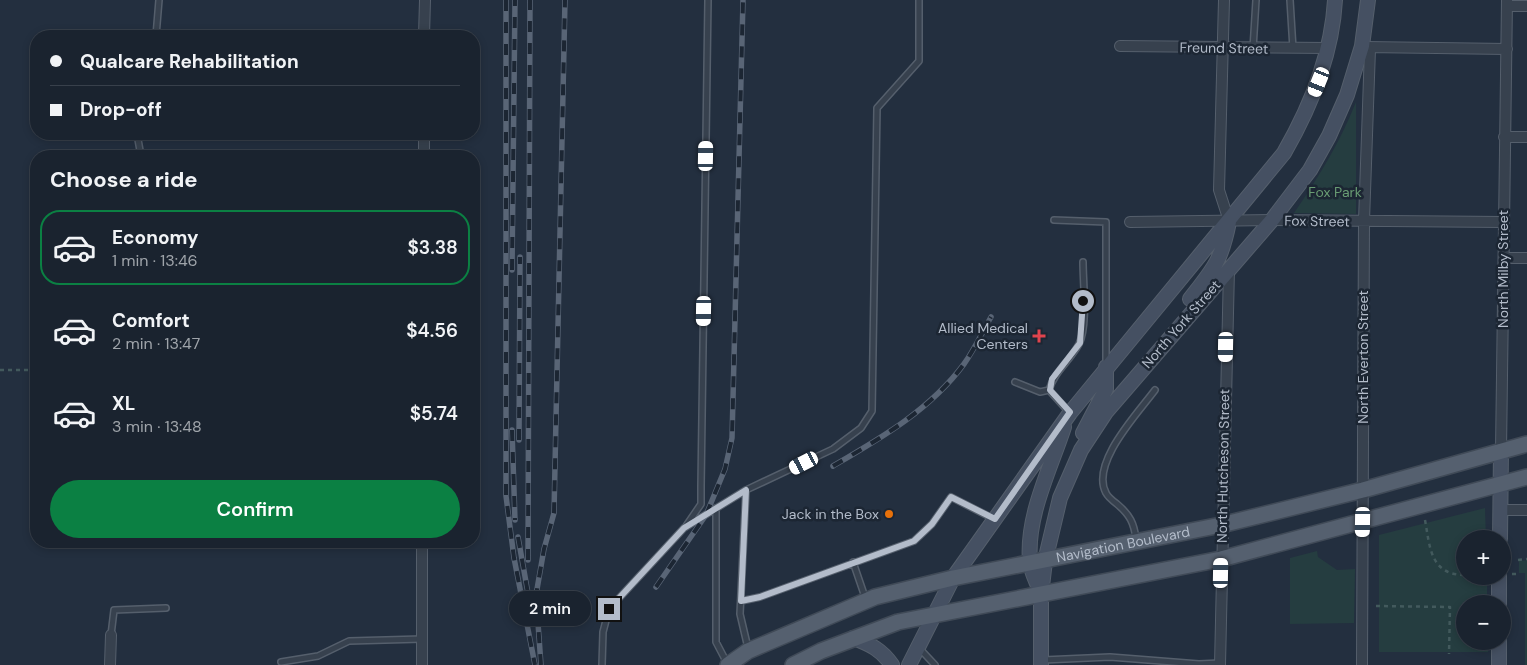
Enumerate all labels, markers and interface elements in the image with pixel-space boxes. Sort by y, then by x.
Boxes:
street label: Freund Street [1180,38,1268,58]
text: Qualcare Rehabilitation [80,49,299,74]
car [1306,65,1331,99]
text: Drop-off [80,97,162,122]
car [698,141,713,171]
text: Choose a ride [50,165,198,194]
park label: Fox Park [1308,183,1362,201]
street label: North Milby Street [1494,210,1512,328]
street label: Fox Street [1284,211,1350,231]
icon: car [52,225,97,270]
text: Economy [112,225,199,250]
text: $3.38 [408,235,458,260]
text: 1 min · 13:46 [112,250,198,271]
street label: North York Street [1138,276,1224,372]
route start [1072,290,1094,312]
street label: North Everton Street [1354,290,1372,424]
car [696,296,711,326]
icon: car [52,308,97,353]
text: Comfort [112,308,190,333]
text: $4.56 [406,318,458,343]
place label: Allied Medical Centers [938,319,1028,353]
marker: Allied Medical Centers [1032,329,1046,343]
car [1218,332,1233,362]
text: 2 min · 13:47 [112,333,200,354]
street label: North Hutcheson Street [1213,389,1233,543]
icon: car [52,391,97,436]
text: XL [112,391,135,416]
text: $5.74 [410,401,458,426]
text: 3 min · 13:48 [112,416,202,437]
car [787,450,820,476]
button: Confirm [50,480,460,538]
place label: Jack in the Box [782,505,879,523]
car [1355,507,1370,537]
marker: Jack in the Box [883,508,895,520]
street label: Navigation Boulevard [1055,522,1191,566]
map controls [1456,530,1511,650]
button: + [1456,530,1511,585]
car [1213,558,1228,588]
callout: 2 min [509,592,592,626]
button: − [1456,595,1511,650]
text: 2 min [529,598,571,619]
route end [598,598,620,620]

